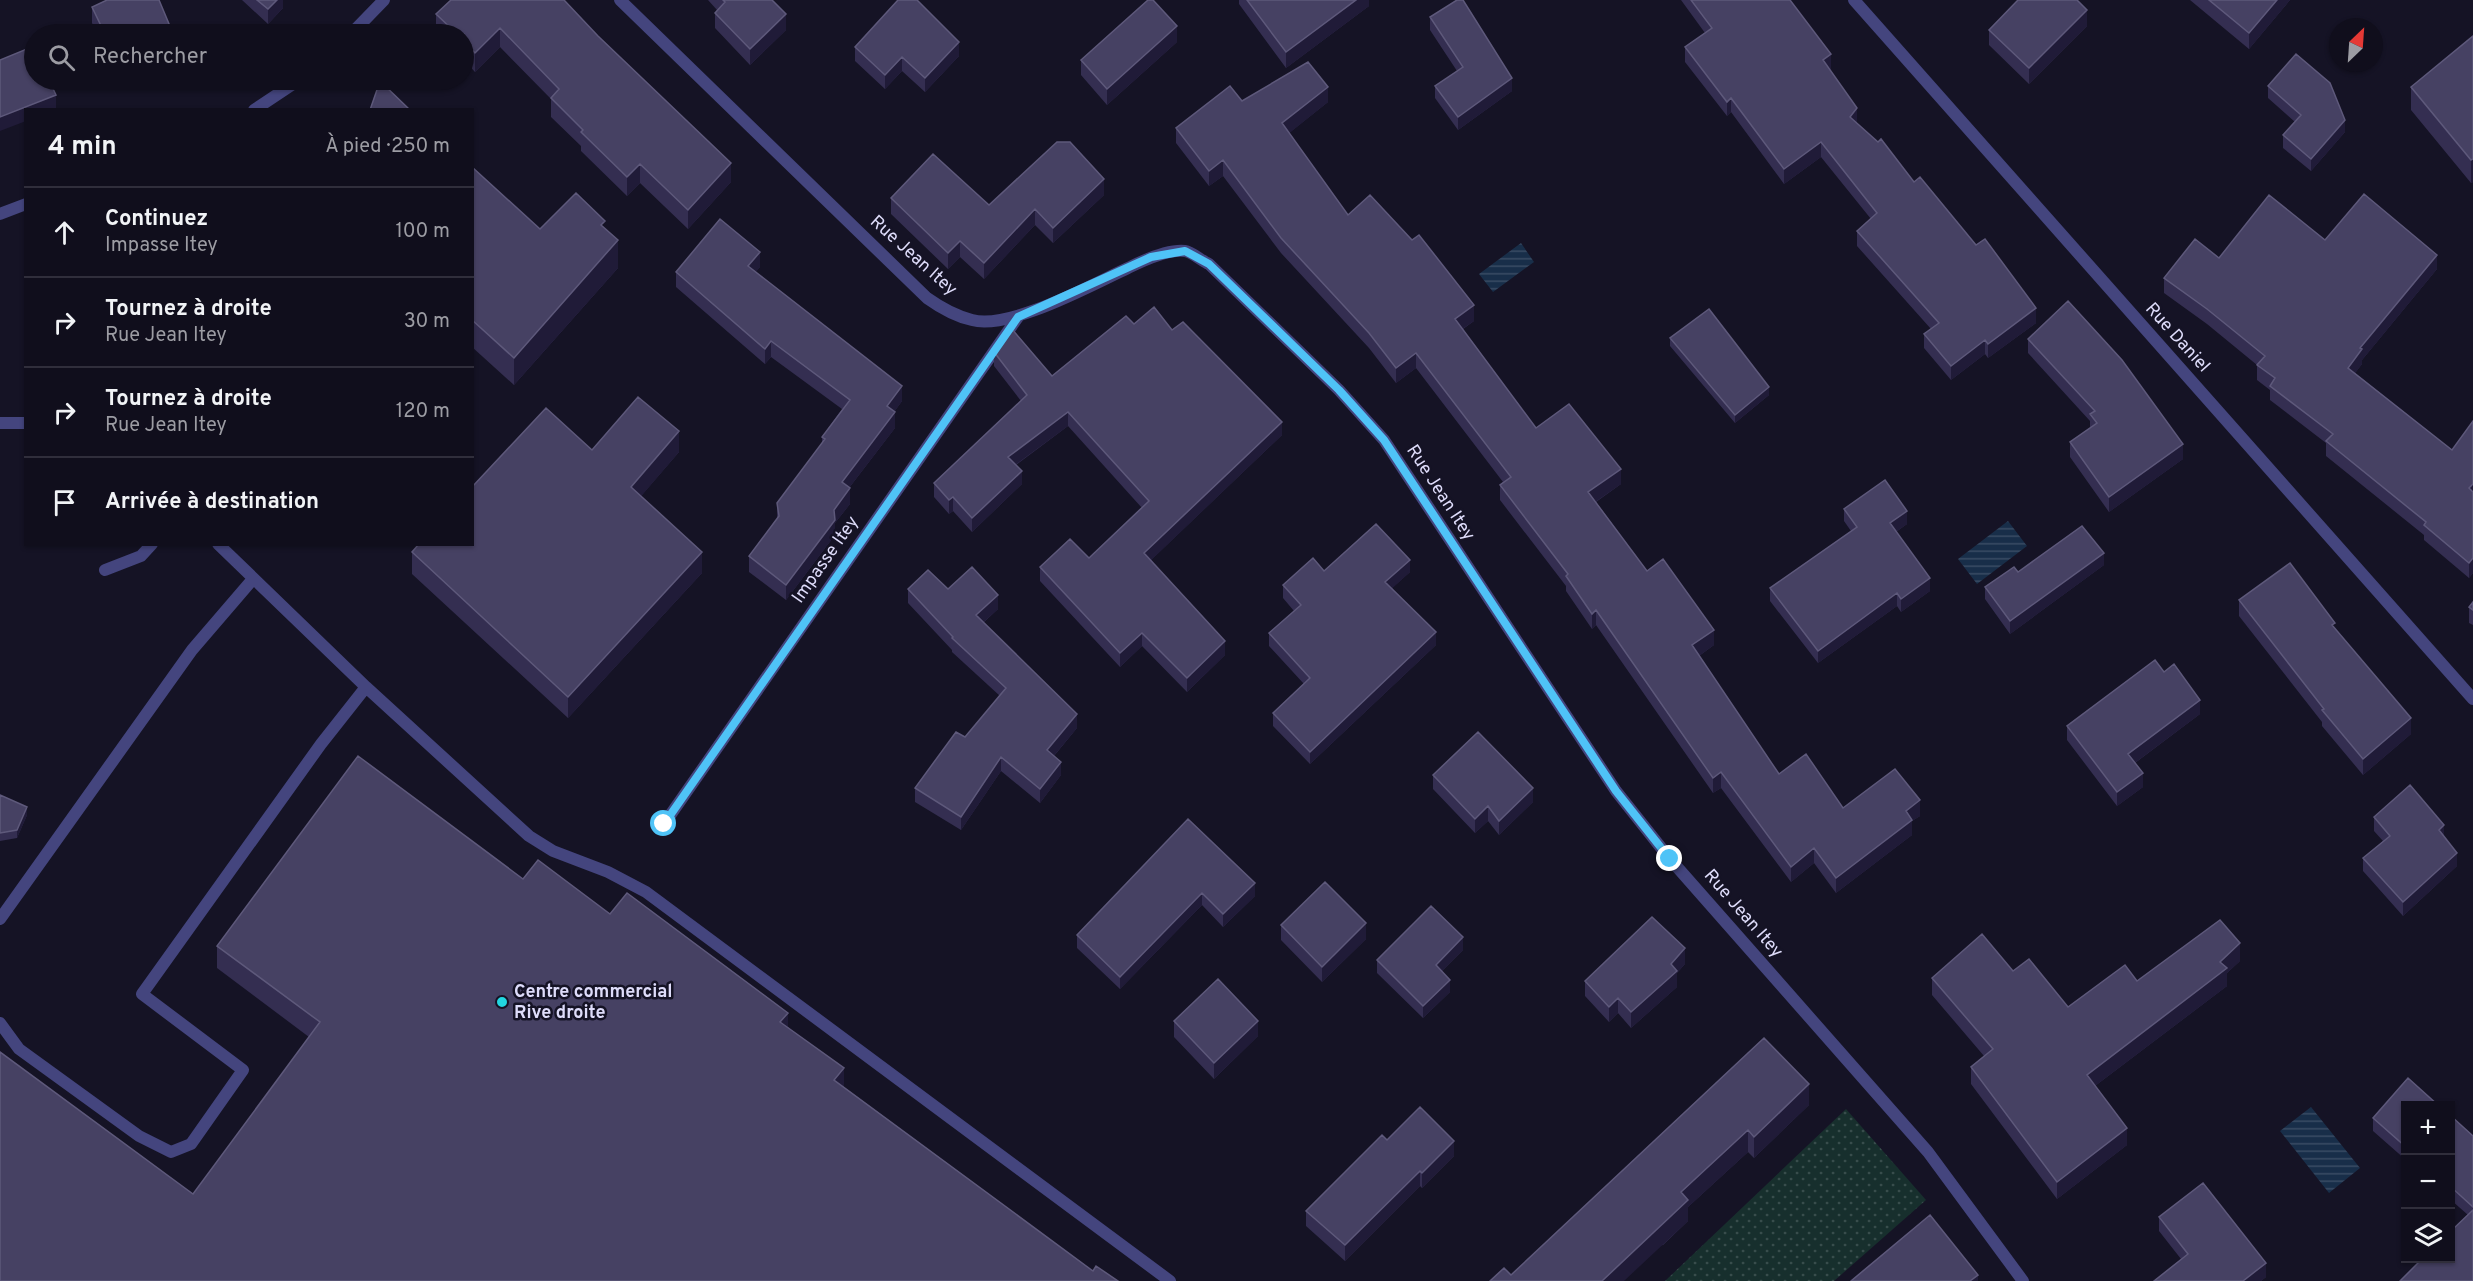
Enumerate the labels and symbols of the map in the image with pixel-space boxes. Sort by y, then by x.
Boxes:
north arrow [2329,18,2383,72]
street label: Rue Jean Itey [865,211,961,301]
street label: Rue Daniel [2140,298,2214,378]
street label: Rue Jean Itey [1400,441,1480,545]
street label: Impasse Itey [787,512,865,608]
route start [650,810,676,836]
route end [1656,845,1682,871]
street label: Rue Jean Itey [1698,865,1788,963]
place label: Centre commercial Rive droite [514,981,673,1025]
marker: Centre commercial Rive droite [495,995,509,1009]

